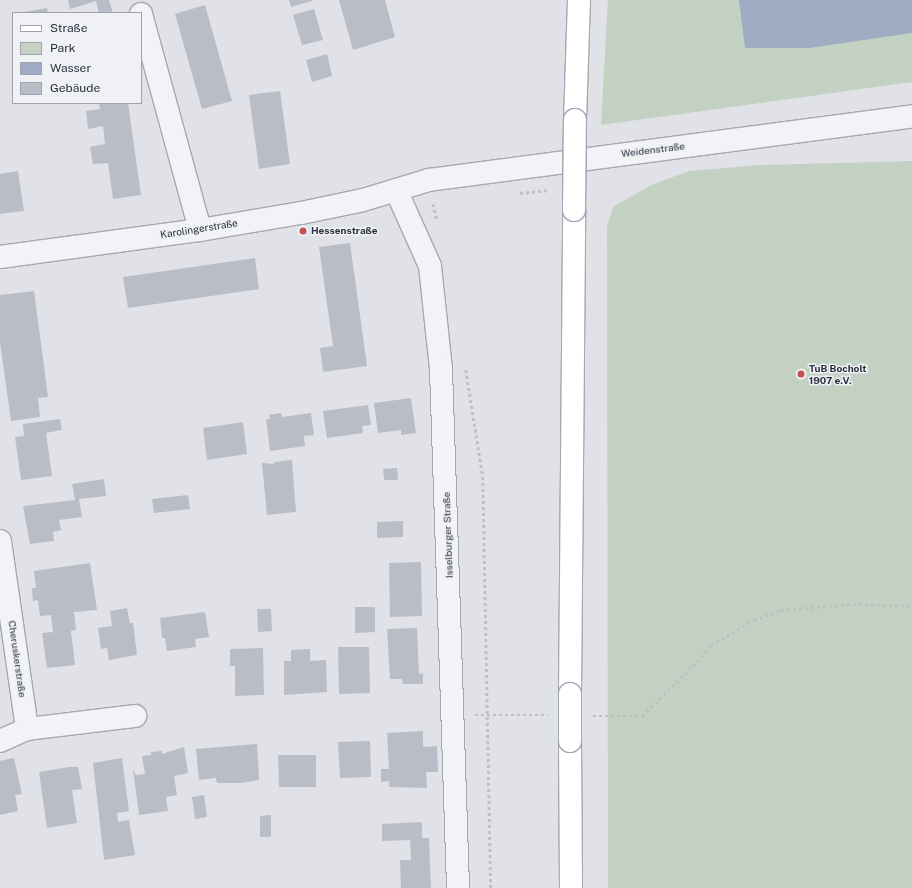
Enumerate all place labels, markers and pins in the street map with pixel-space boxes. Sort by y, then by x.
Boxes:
place label: Hessenstraße [311,225,378,237]
marker: Hessenstraße [298,226,308,236]
place label: TuB Bocholt 1907 e.V. [809,362,866,386]
marker: TuB Bocholt 1907 e.V. [796,369,806,379]

